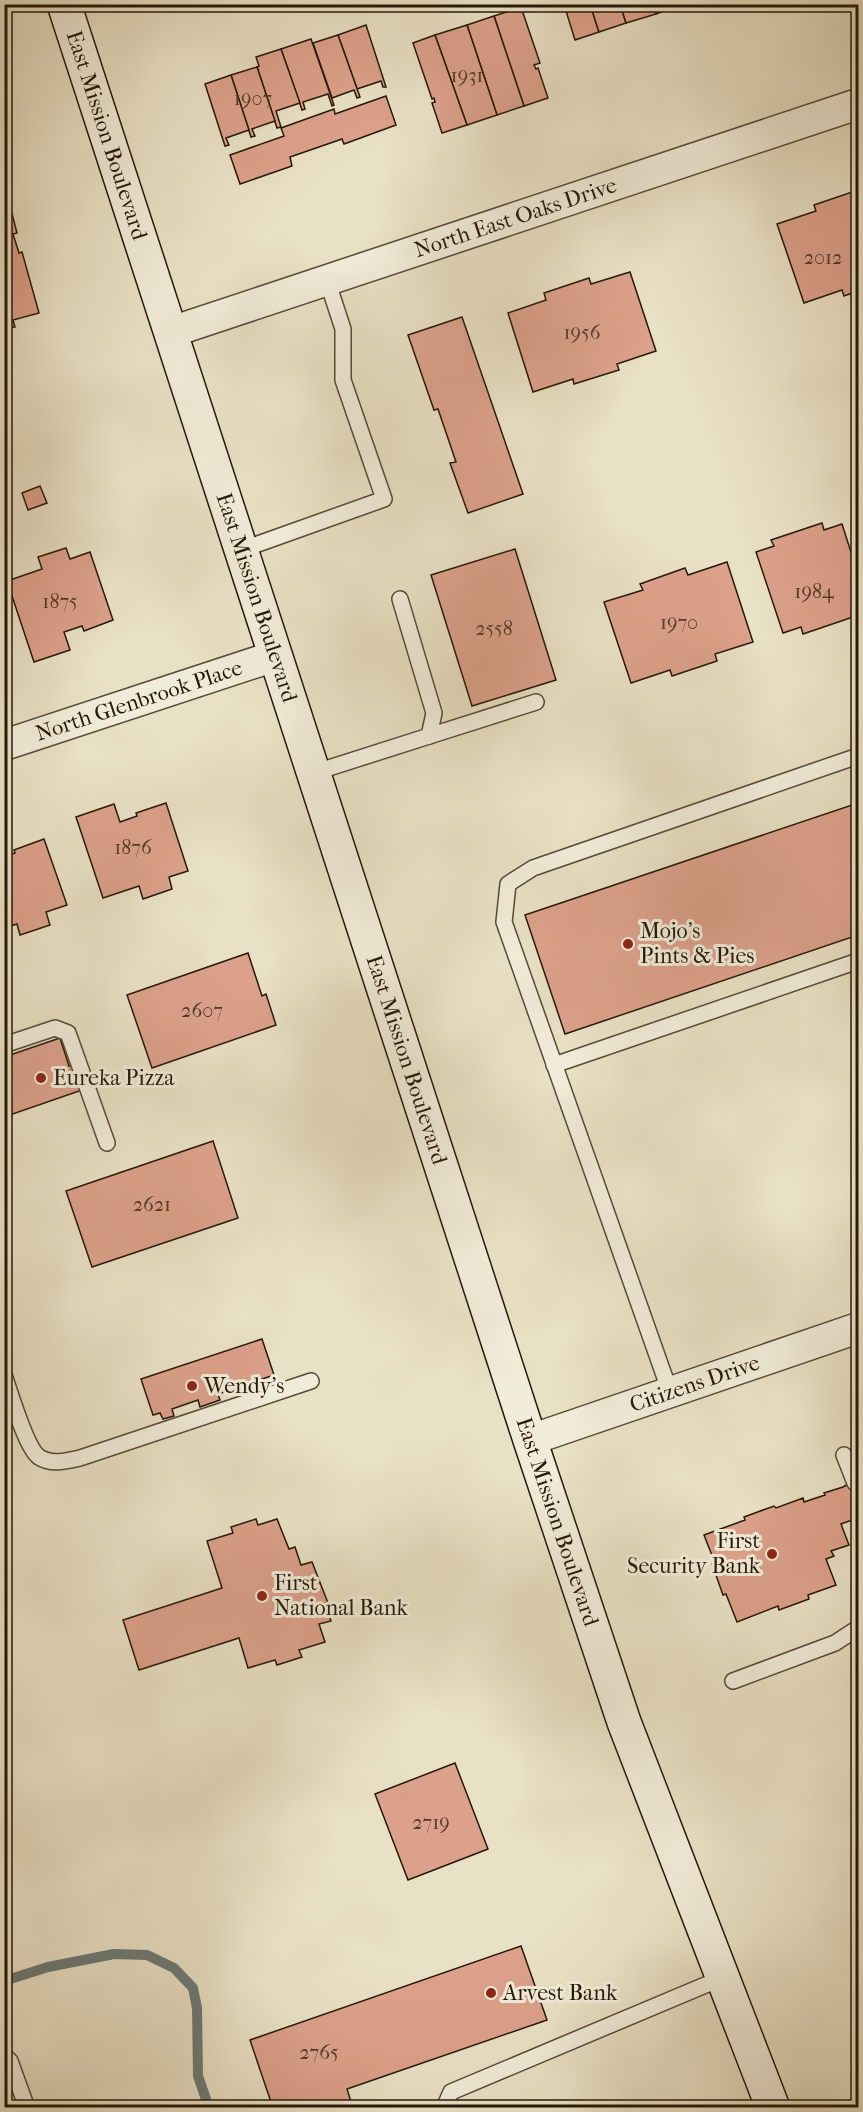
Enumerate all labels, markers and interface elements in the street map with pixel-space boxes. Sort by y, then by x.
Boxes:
street label: East Mission Boulevard [61,27,153,244]
house number: 1931 [451,64,483,87]
house number: 1907 [234,87,273,110]
street label: North East Oaks Drive [411,172,620,263]
house number: 2012 [804,246,842,269]
house number: 1956 [563,321,601,344]
street label: East Mission Boulevard [211,490,303,706]
house number: 1984 [794,580,835,603]
house number: 1875 [42,590,78,613]
house number: 1970 [660,611,698,634]
house number: 2558 [475,617,513,640]
street label: North Glenbrook Place [32,655,246,747]
house number: 1876 [114,836,152,859]
place label: Mojo's Pints & Pies [640,918,754,969]
marker: Mojo's Pints & Pies [621,937,635,951]
street label: East Mission Boulevard [361,952,453,1169]
house number: 2607 [181,999,223,1022]
place label: Eureka Pizza [53,1065,175,1091]
marker: Eureka Pizza [34,1071,48,1085]
house number: 2621 [133,1193,171,1216]
street label: Citizens Drive [626,1350,763,1418]
place label: Wendy's [203,1373,284,1399]
marker: Wendy's [185,1379,199,1393]
street label: East Mission Boulevard [511,1414,604,1631]
place label: First Security Bank [627,1528,761,1579]
marker: First Security Bank [765,1547,779,1561]
place label: First National Bank [274,1570,409,1621]
marker: First National Bank [255,1589,269,1603]
house number: 2719 [412,1811,450,1834]
place label: Arvest Bank [502,1980,618,2006]
marker: Arvest Bank [484,1986,498,2000]
house number: 2765 [299,2041,339,2064]

